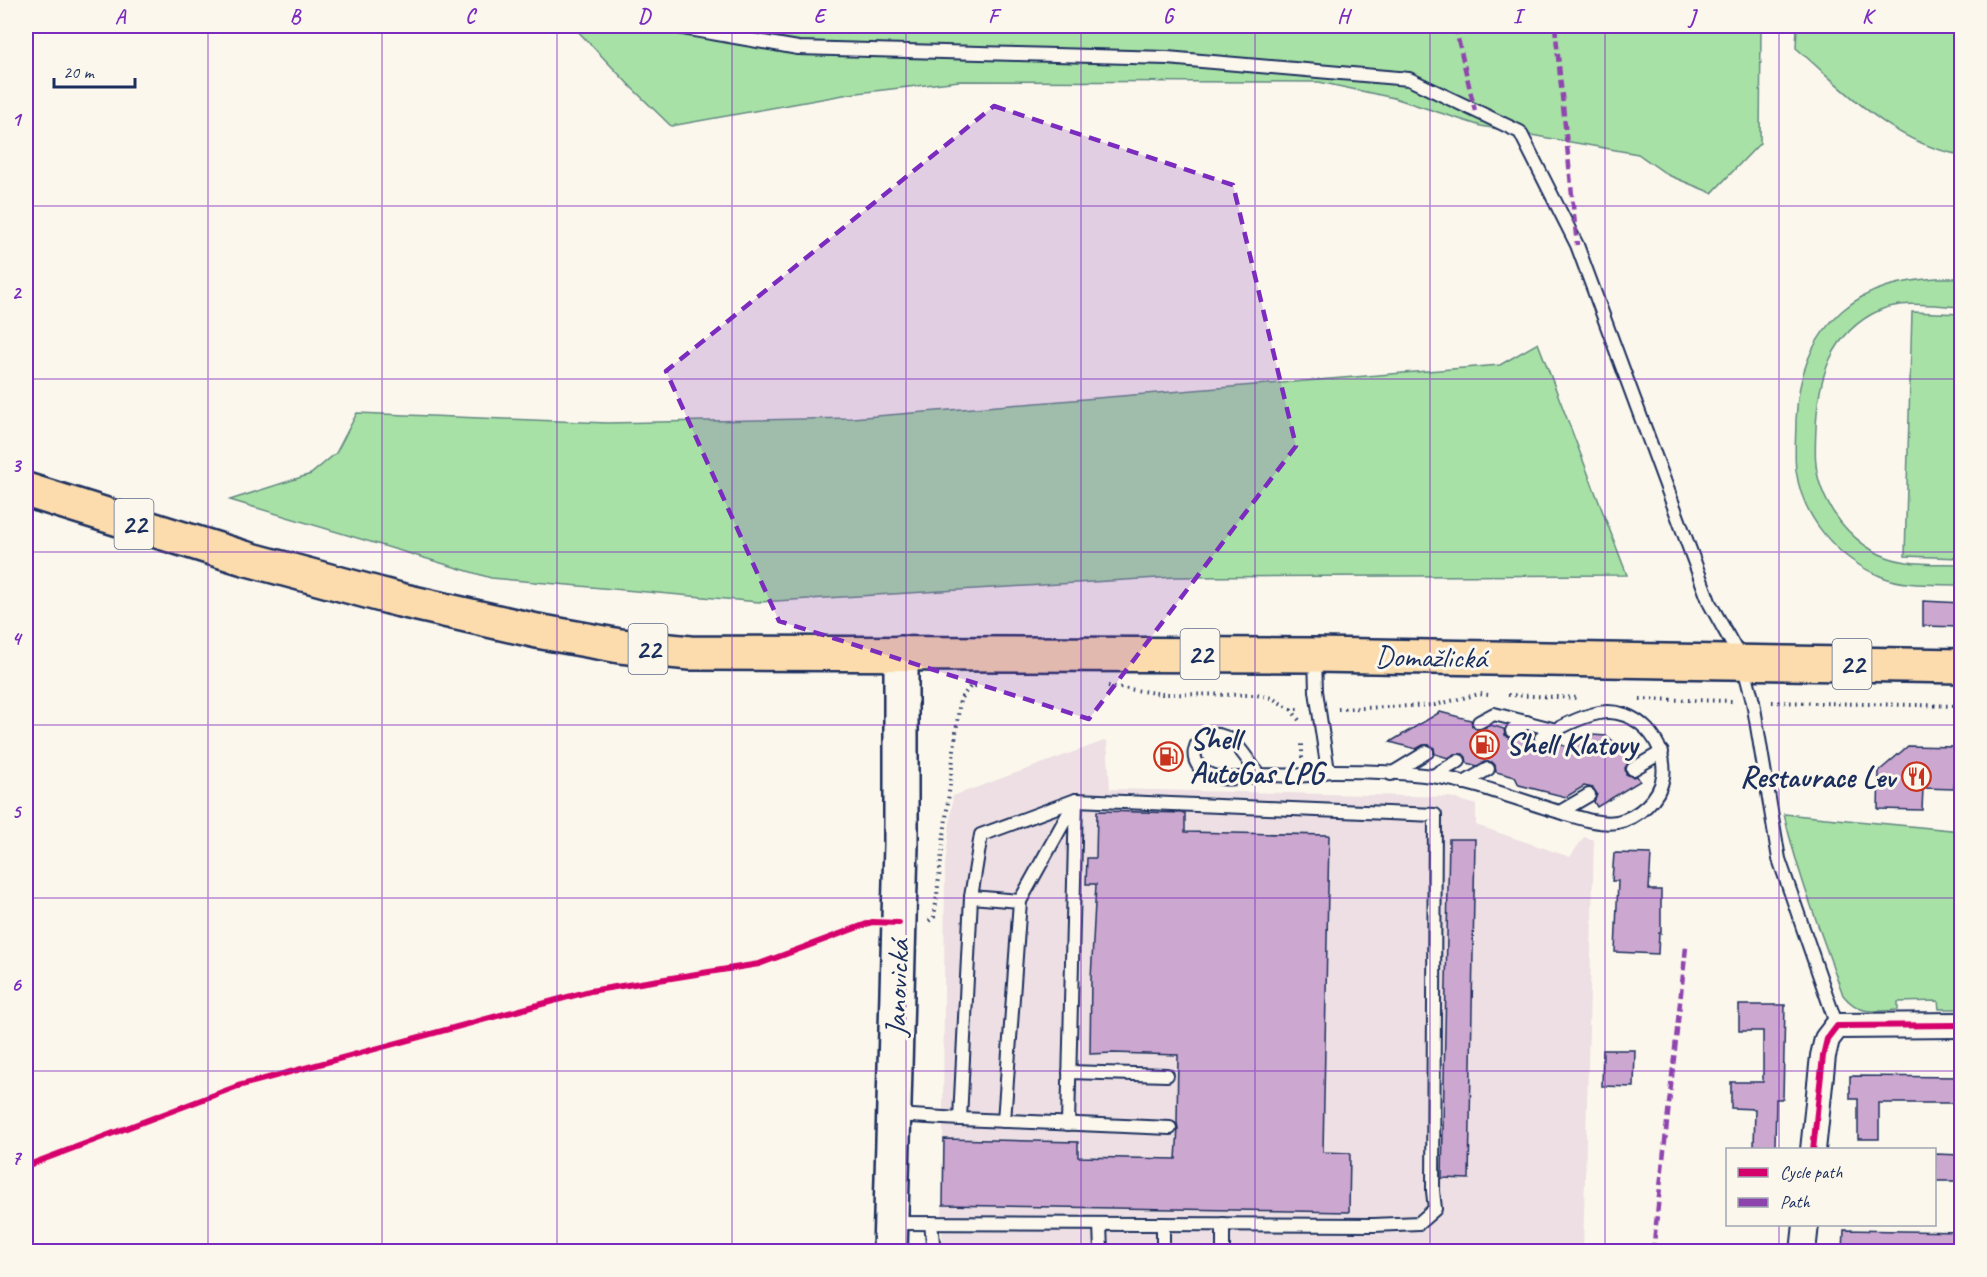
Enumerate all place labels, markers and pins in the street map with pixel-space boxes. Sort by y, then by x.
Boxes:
place label: Shell AutoGas LPG [1190,720,1328,792]
place label: Shell Klatovy [1506,725,1640,763]
fuel station icon: Shell Klatovy [1469,728,1501,760]
fuel station icon: Shell AutoGas LPG [1153,740,1185,772]
place label: Restaurace Lev [1740,758,1898,796]
restaurant icon: Restaurace Lev [1900,761,1932,793]

